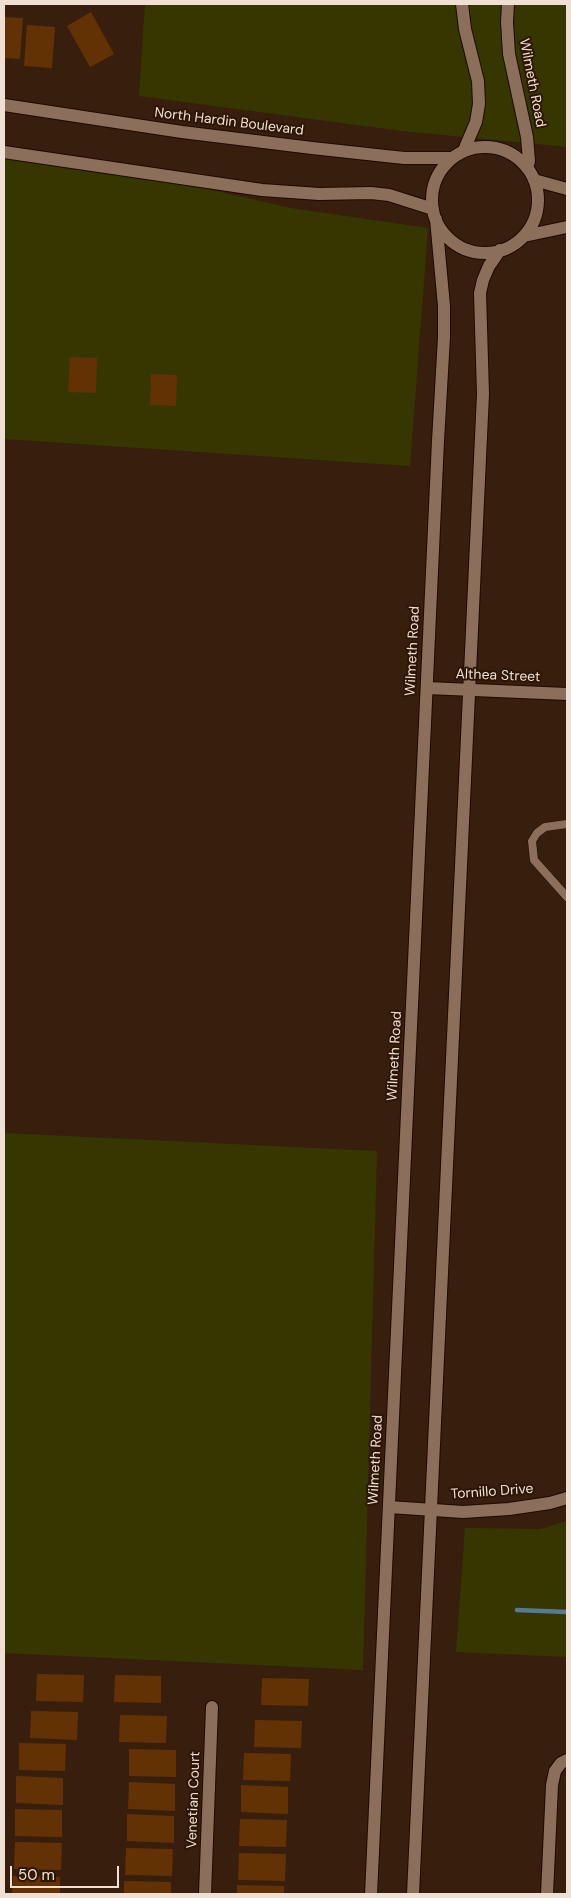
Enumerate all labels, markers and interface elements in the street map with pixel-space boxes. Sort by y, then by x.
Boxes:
street label: Wilmeth Road [515,37,549,129]
street label: North Hardin Boulevard [153,105,305,139]
street label: Wilmeth Road [402,606,424,696]
street label: Althea Street [455,666,541,686]
street label: Wilmeth Road [384,1011,406,1101]
street label: Wilmeth Road [365,1415,387,1505]
street label: Tornillo Drive [450,1481,534,1503]
street label: Venetian Court [184,1751,204,1849]
scale bar [12,1856,121,1888]
text: 50 m [18,1865,55,1885]

